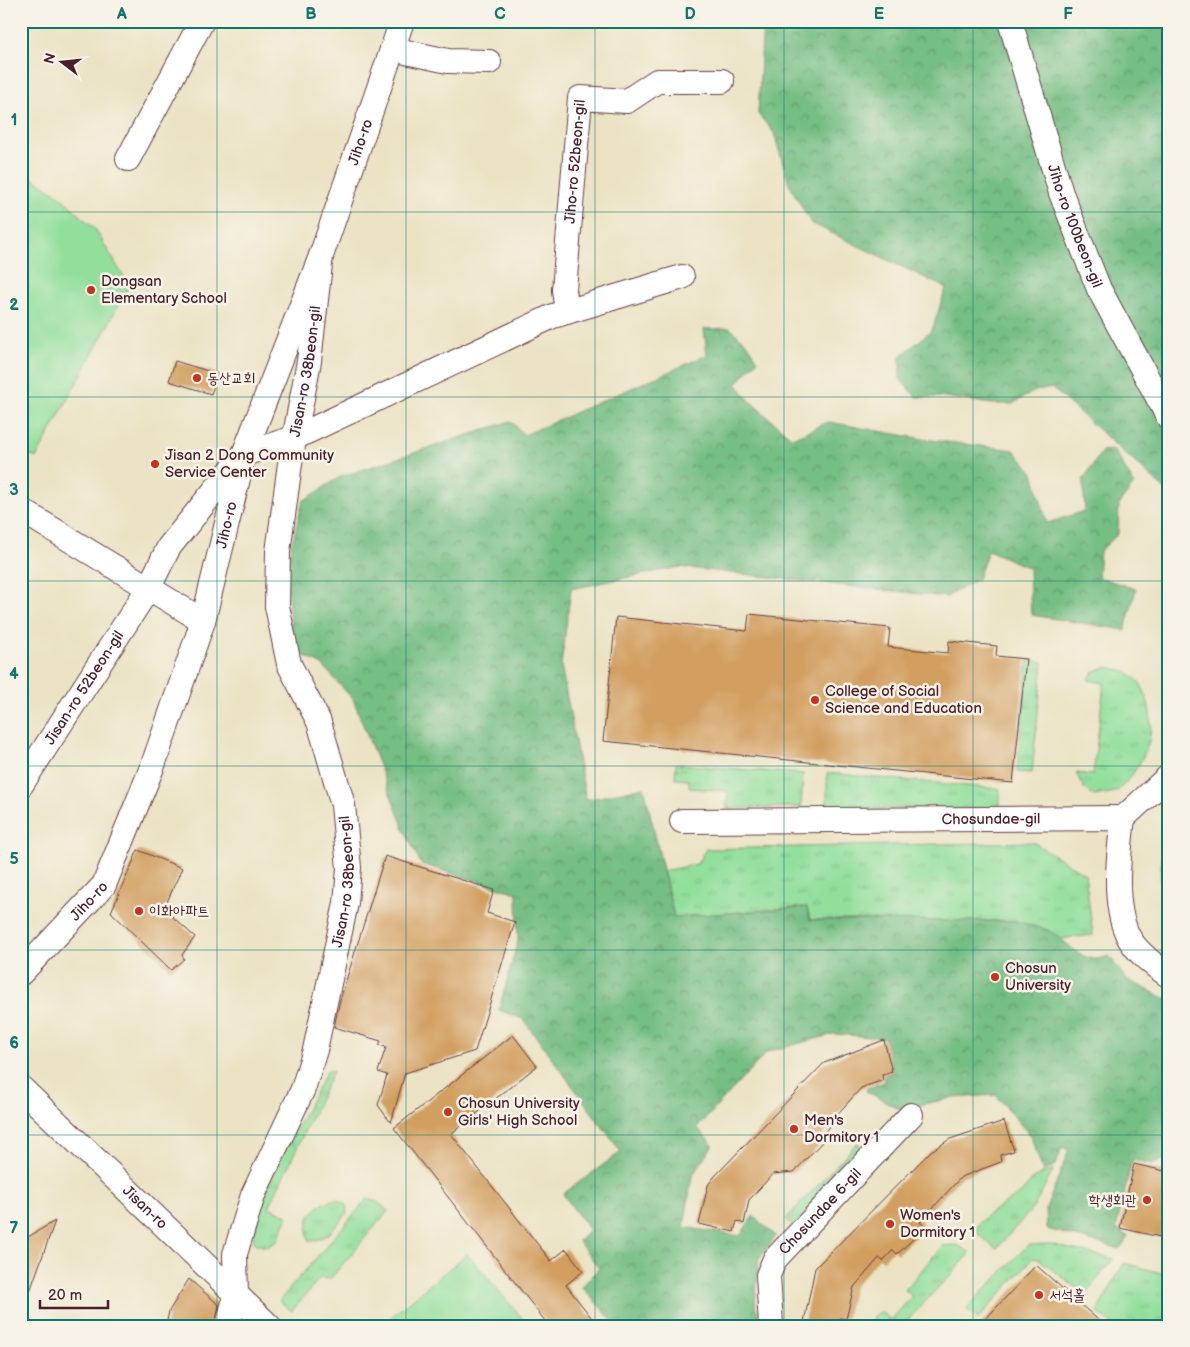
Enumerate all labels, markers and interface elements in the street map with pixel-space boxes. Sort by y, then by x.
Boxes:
text: A [116,5,127,24]
text: B [305,5,317,24]
text: C [494,5,506,24]
text: D [684,5,696,24]
text: E [874,5,884,24]
text: F [1063,5,1073,24]
north arrow [38,38,88,88]
text: N [40,51,60,66]
street label: Jiho-ro 52beon-gil [560,99,589,224]
text: 1 [11,111,17,130]
street label: Jiho-ro [344,116,377,168]
street label: Jiho-ro 100beon-gil [1043,162,1107,290]
place label: Dongsan Elementary School [101,272,227,308]
marker: Dongsan Elementary School [85,284,97,296]
text: 2 [9,296,19,315]
street label: Jisan-ro 38beon-gil [285,305,325,439]
place label: 동산교회 [207,369,255,388]
marker: 동산교회 [191,372,203,384]
place label: Jisan 2 Dong Community Service Center [165,446,334,482]
marker: Jisan 2 Dong Community Service Center [149,458,161,470]
text: 3 [9,481,19,500]
street label: Jiho-ro [212,499,242,550]
street label: Jisan-ro 52beon-gil [40,627,128,748]
text: 4 [9,665,19,684]
place label: College of Social Science and Education [825,682,982,718]
marker: College of Social Science and Education [809,694,821,706]
street label: Chosundae-gil [942,809,1040,829]
street label: Jisan-ro 38beon-gil [327,815,359,949]
text: 5 [9,850,19,869]
street label: Jiho-ro [66,877,112,925]
place label: 이화아파트 [149,902,209,921]
marker: 이화아파트 [133,905,145,917]
place label: Chosun University [1005,959,1071,995]
marker: Chosun University [989,971,1001,983]
text: 6 [9,1034,19,1053]
place label: Chosun University Girls' High School [458,1094,580,1130]
marker: Chosun University Girls' High School [442,1106,454,1118]
place label: Men's Dormitory 1 [804,1111,879,1147]
marker: Men's Dormitory 1 [788,1123,800,1135]
street label: Chosundae 6-gil [775,1164,865,1259]
street label: Jisan-ro [119,1181,172,1233]
place label: 학생회관 [1089,1191,1137,1210]
marker: 학생회관 [1141,1194,1153,1206]
place label: Women's Dormitory 1 [900,1206,975,1242]
marker: Women's Dormitory 1 [884,1218,896,1230]
text: 7 [10,1219,19,1238]
scale bar [40,1277,108,1309]
text: 20 m [48,1286,82,1305]
place label: 서석홀 [1049,1286,1085,1305]
marker: 서석홀 [1033,1289,1045,1301]

